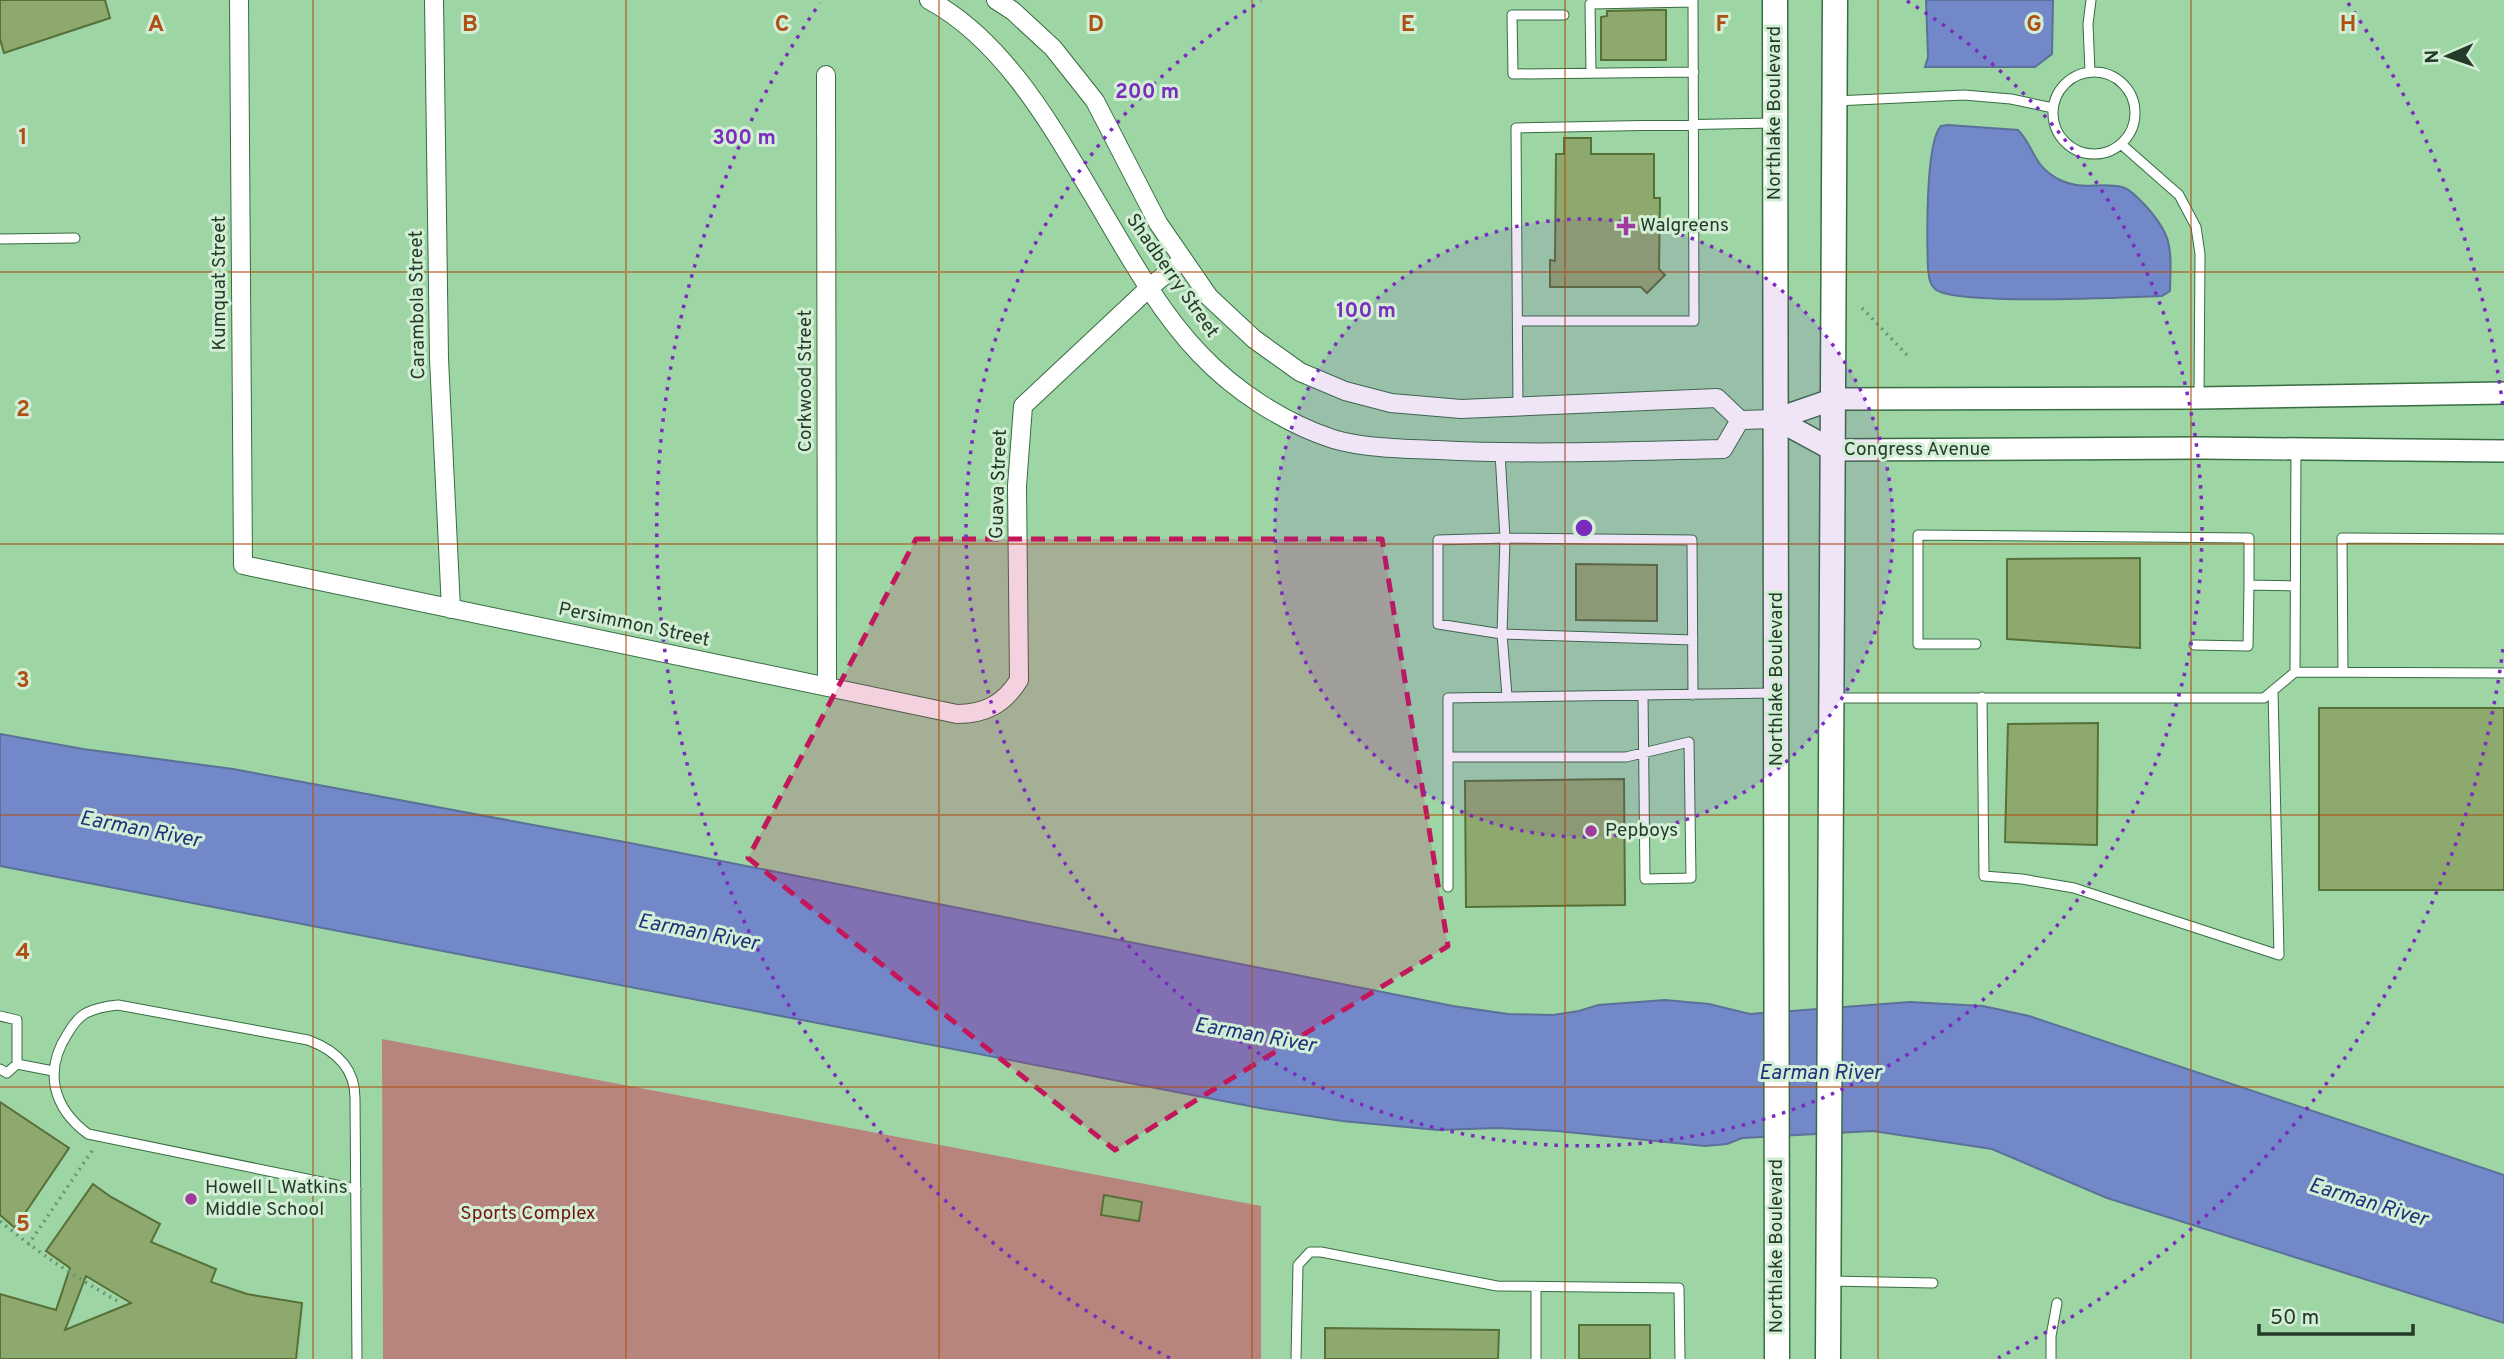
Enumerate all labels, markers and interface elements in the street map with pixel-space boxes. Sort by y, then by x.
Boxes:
text: A [148,11,164,40]
text: B [462,11,478,40]
text: C [775,11,789,40]
text: D [1088,11,1104,40]
text: E [1401,11,1415,40]
text: F [1715,11,1729,40]
text: G [2026,11,2042,40]
text: H [2340,11,2356,40]
north arrow [2413,21,2483,91]
street label: Northlake Boulevard [1763,26,1787,200]
text: N [2421,49,2445,64]
text: 200 m [1115,79,1179,106]
text: 1 [18,124,28,153]
text: 300 m [712,125,776,152]
street label: Shadberry Street [1120,209,1224,343]
place label: Walgreens [1640,214,1729,238]
street label: Kumquat Street [208,216,232,350]
marker: Walgreens [1618,218,1634,234]
street label: Carambola Street [405,230,431,380]
text: 100 m [1336,298,1396,325]
street label: Corkwood Street [794,310,818,452]
text: 2 [16,396,30,425]
street label: Guava Street [985,429,1013,539]
street label: Congress Avenue [1844,438,1990,462]
centre of rings [1572,516,1596,540]
street label: Northlake Boulevard [1765,592,1789,766]
street label: Persimmon Street [556,597,712,653]
text: 3 [16,667,30,696]
water label: Earman River [77,805,205,855]
place label: Pepboys [1605,819,1678,843]
marker: Pepboys [1583,823,1599,839]
water label: Earman River [635,908,763,958]
text: 4 [16,939,30,968]
water label: Earman River [1192,1012,1320,1060]
water label: Earman River [1759,1060,1883,1087]
street label: Northlake Boulevard [1765,1159,1789,1333]
water label: Earman River [2305,1172,2433,1234]
place label: Howell L Watkins Middle School [205,1176,348,1222]
marker: Howell L Watkins Middle School [183,1191,199,1207]
park label: Sports Complex [460,1202,596,1226]
text: 5 [16,1211,30,1240]
scale bar [2259,1292,2413,1336]
text: 50 m [2270,1305,2319,1332]

